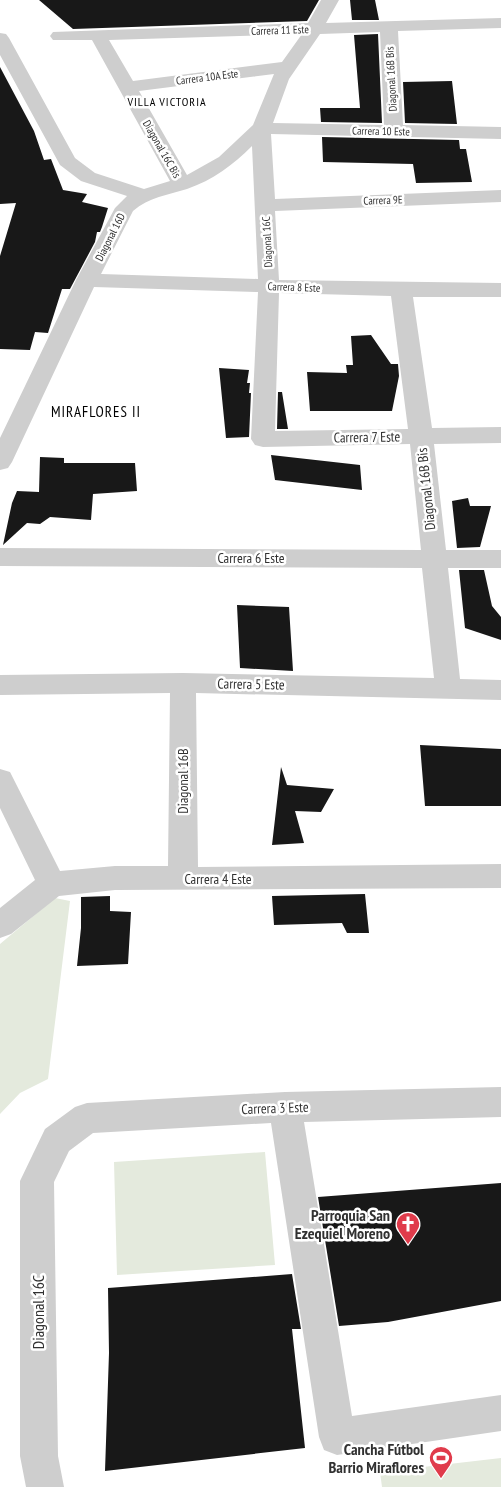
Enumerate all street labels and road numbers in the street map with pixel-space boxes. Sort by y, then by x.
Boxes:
street label: Carrera 11 Este [251,22,310,38]
street label: Diagonal 16B Bis [382,46,400,112]
street label: Carrera 10A Este [175,66,239,88]
street label: Diagonal 16C Bis [140,118,184,181]
street label: Carrera 10 Este [352,123,410,139]
street label: Carrera 9E [363,192,403,208]
street label: Diagonal 16D [92,211,128,263]
street label: Diagonal 16C [259,216,275,268]
street label: Carrera 8 Este [267,279,321,295]
street label: Carrera 7 Este [334,427,401,447]
street label: Diagonal 16B Bis [413,447,439,531]
street label: Carrera 6 Este [217,549,285,567]
street label: Carrera 5 Este [217,674,285,694]
street label: Diagonal 16B [174,748,192,814]
street label: Carrera 4 Este [184,870,252,888]
street label: Carrera 3 Este [241,1098,309,1118]
street label: Diagonal 16C [28,1275,48,1349]

